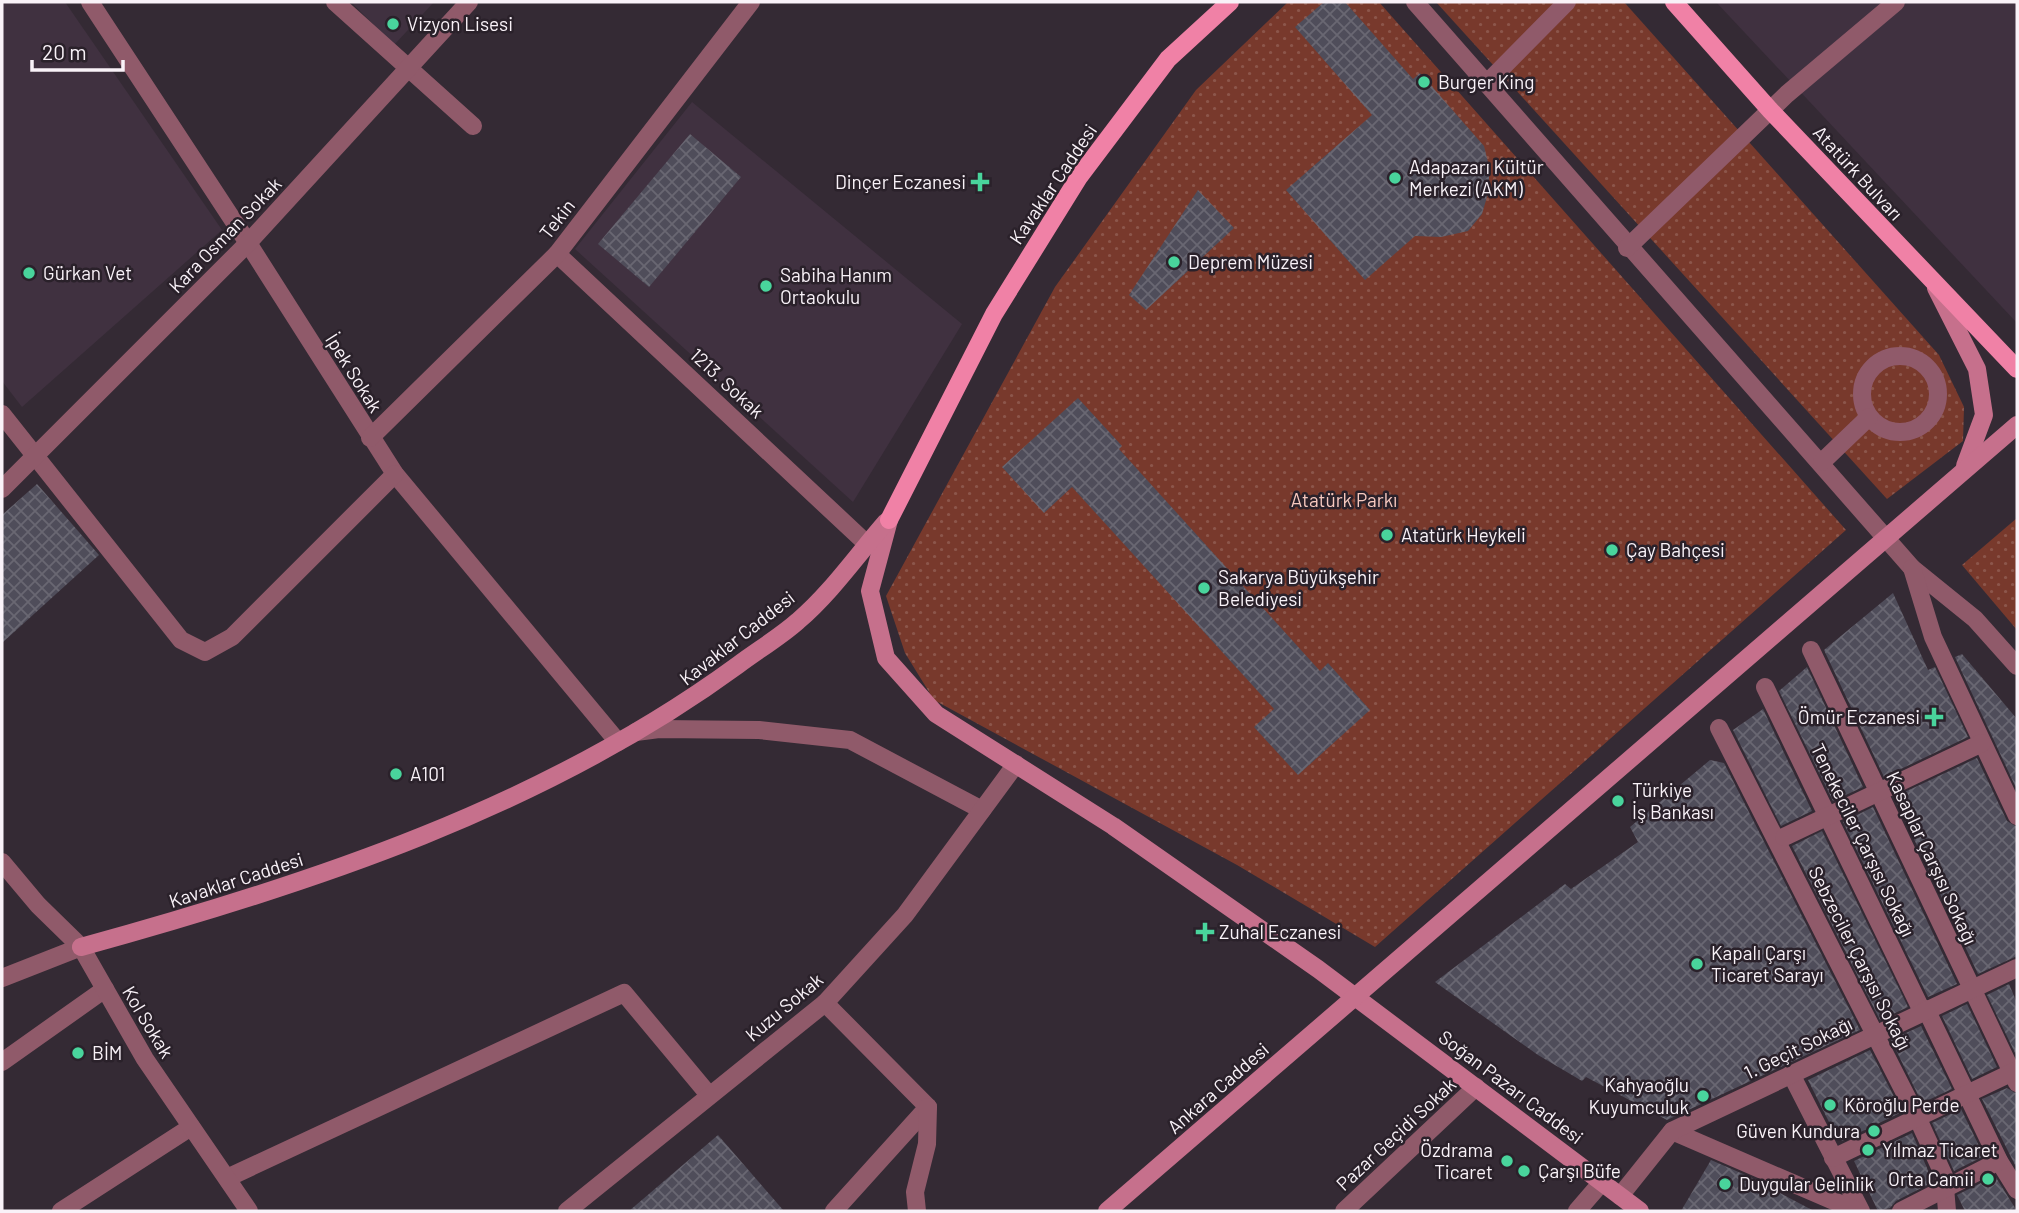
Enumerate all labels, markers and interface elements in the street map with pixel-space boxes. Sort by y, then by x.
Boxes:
place label: Vizyon Lisesi [407,12,513,35]
marker: Vizyon Lisesi [385,16,401,32]
scale bar [32,28,122,72]
text: 20 m [42,39,87,64]
place label: Burger King [1438,70,1534,93]
marker: Burger King [1416,74,1432,90]
street label: Kavaklar Caddesi [1004,119,1101,248]
street label: Atatürk Bulvarı [1809,121,1908,225]
place label: Adapazarı Kültür Merkezi (AKM) [1409,155,1544,200]
place label: Dinçer Eczanesi [835,170,966,193]
marker: Adapazarı Kültür Merkezi (AKM) [1387,170,1403,186]
street label: Kara Osman Sokak [164,172,286,297]
marker: Dinçer Eczanesi [972,174,988,190]
street label: Tekin [534,194,579,243]
place label: Deprem Müzesi [1188,250,1313,273]
marker: Deprem Müzesi [1166,254,1182,270]
place label: Gürkan Vet [43,261,132,284]
place label: Sabiha Hanım Ortaokulu [780,263,892,308]
marker: Gürkan Vet [21,265,37,281]
marker: Sabiha Hanım Ortaokulu [758,278,774,294]
street label: İpek Sokak [321,329,388,416]
street label: 1213. Sokak [686,343,769,422]
park label: Atatürk Parkı [1291,488,1397,511]
place label: Atatürk Heykeli [1401,523,1526,546]
marker: Atatürk Heykeli [1379,527,1395,543]
place label: Çay Bahçesi [1626,538,1725,561]
marker: Çay Bahçesi [1604,542,1620,558]
place label: Sakarya Büyükşehir Belediyesi [1218,565,1379,610]
marker: Sakarya Büyükşehir Belediyesi [1196,580,1212,596]
street label: Kavaklar Caddesi [675,585,799,690]
place label: Ömür Eczanesi [1798,705,1920,728]
marker: Ömür Eczanesi [1926,709,1942,725]
street label: Tenekeciler Çarşısı Sokağı [1807,739,1920,940]
place label: A101 [410,762,445,785]
marker: A101 [388,766,404,782]
street label: Kasaplar Çarşısı Sokağı [1882,768,1983,948]
place label: Türkiye İş Bankası [1632,778,1714,823]
marker: Türkiye İş Bankası [1610,793,1626,809]
street label: Kavaklar Caddesi [166,847,306,912]
street label: Sebzeciler Çarşısı Sokağı [1804,862,1917,1053]
place label: Zuhal Eczanesi [1219,920,1341,943]
marker: Zuhal Eczanesi [1197,924,1213,940]
place label: Kapalı Çarşı Ticaret Sarayı [1711,941,1824,986]
marker: Kapalı Çarşı Ticaret Sarayı [1689,956,1705,972]
street label: Kuzu Sokak [740,968,827,1046]
street label: Kol Sokak [118,982,179,1062]
street label: 1. Geçit Sokağı [1740,1011,1856,1084]
street label: Soğan Pazarı Caddesi [1435,1025,1588,1148]
street label: Ankara Caddesi [1162,1037,1273,1138]
place label: BİM [92,1041,122,1064]
marker: BİM [70,1045,86,1061]
street label: Pazar Geçidi Sokak [1331,1072,1460,1195]
place label: Kahyaoğlu Kuyumculuk [1589,1073,1689,1118]
marker: Kahyaoğlu Kuyumculuk [1695,1088,1711,1104]
place label: Köroğlu Perde [1844,1093,1960,1116]
marker: Köroğlu Perde [1822,1097,1838,1113]
place label: Güven Kundura [1736,1119,1860,1142]
marker: Güven Kundura [1866,1123,1882,1139]
place label: Özdrama Ticaret [1420,1138,1493,1183]
place label: Yılmaz Ticaret [1882,1138,1998,1161]
marker: Yılmaz Ticaret [1860,1142,1876,1158]
marker: Özdrama Ticaret [1499,1153,1515,1169]
place label: Çarşı Büfe [1538,1159,1621,1182]
marker: Çarşı Büfe [1516,1163,1532,1179]
place label: Orta Camii [1888,1167,1974,1190]
marker: Orta Camii [1980,1171,1996,1187]
place label: Duygular Gelinlik [1739,1172,1874,1195]
marker: Duygular Gelinlik [1717,1176,1733,1192]

